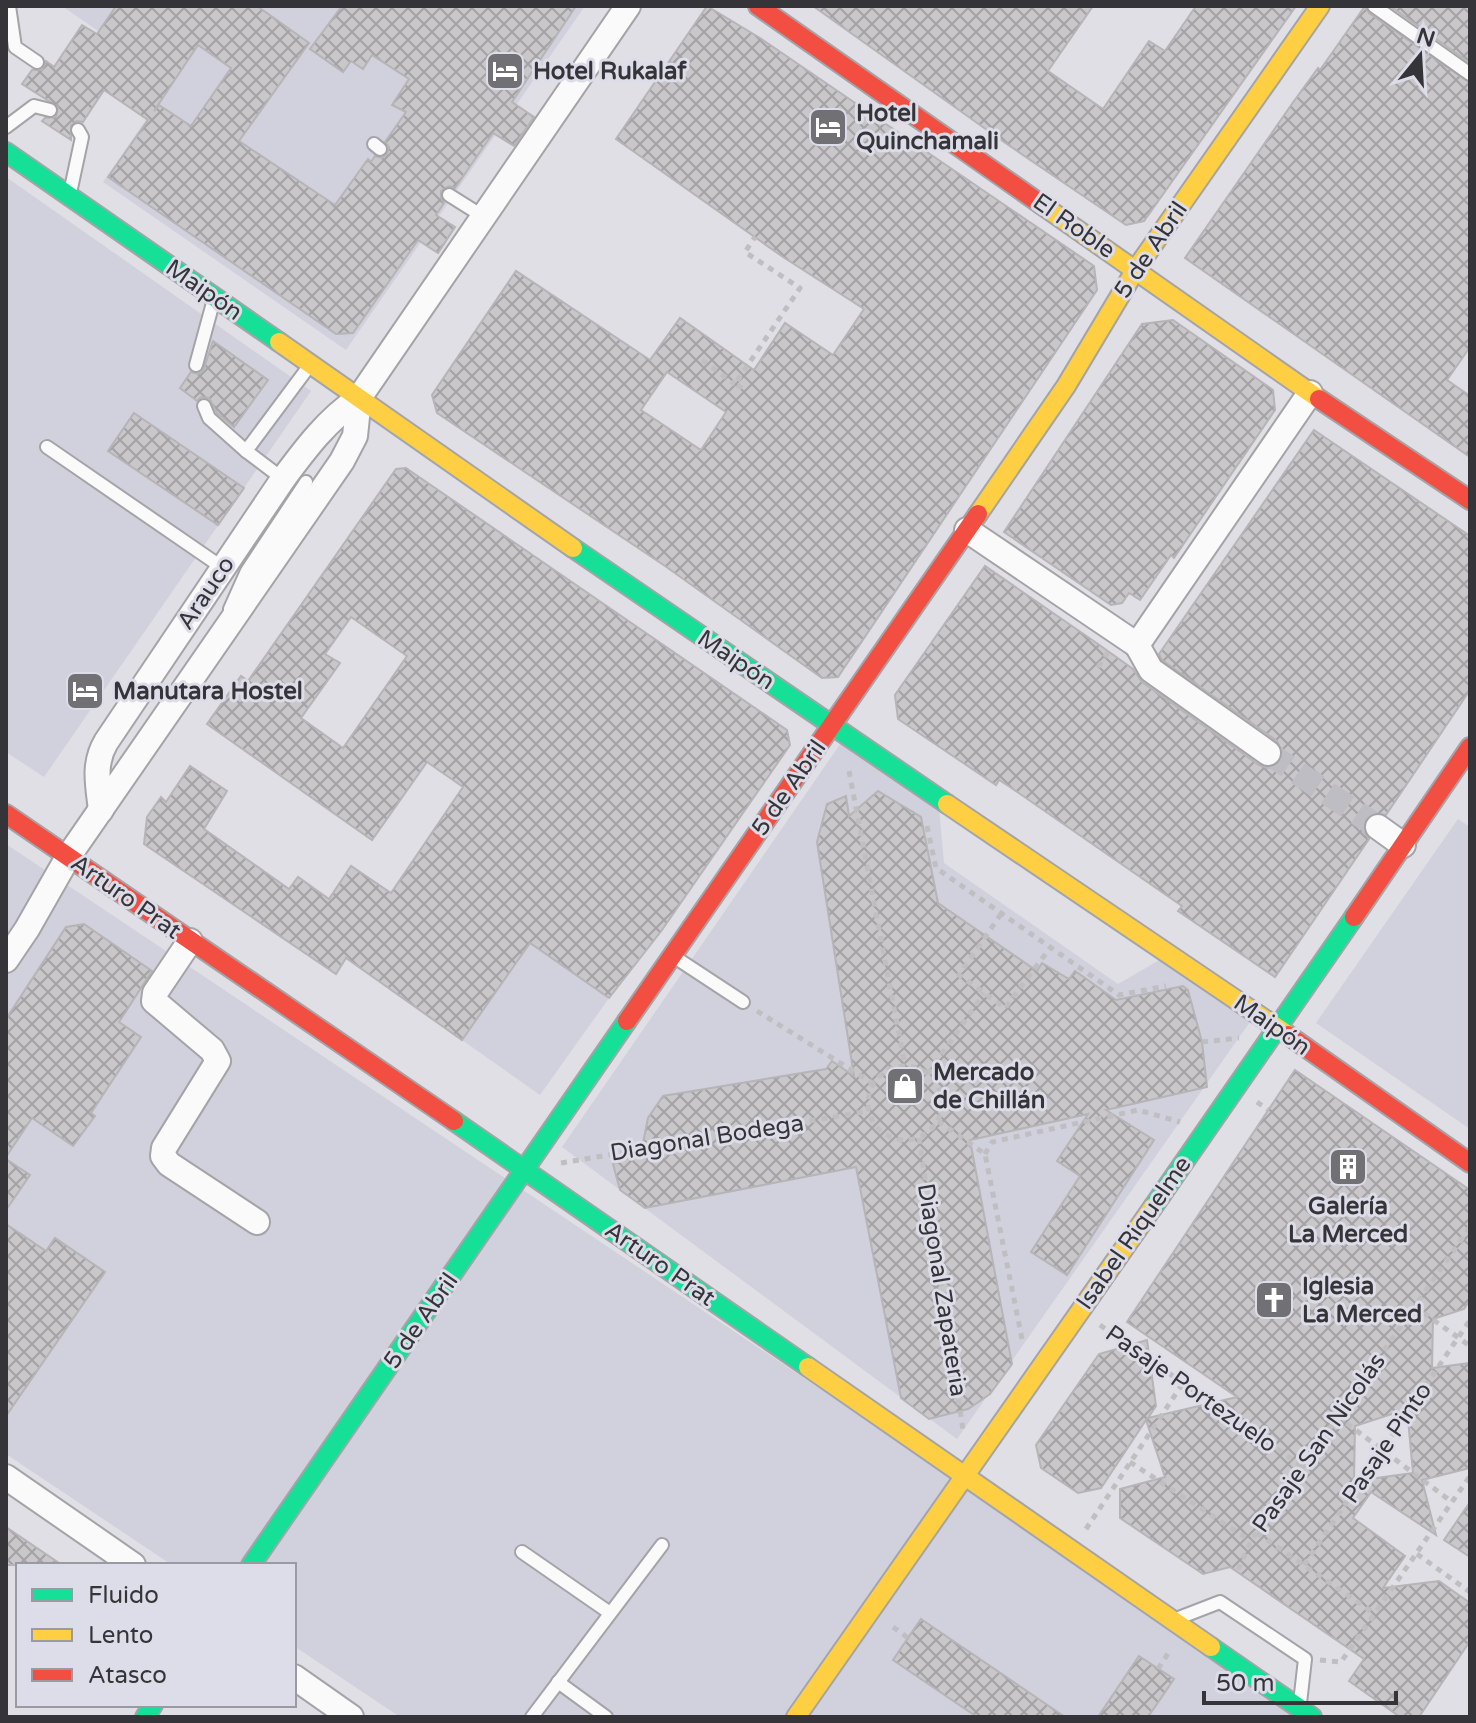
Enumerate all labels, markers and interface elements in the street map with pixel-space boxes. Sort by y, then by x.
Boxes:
north arrow [1380,16,1460,96]
text: N [1413,23,1438,53]
hotel icon: Hotel Rukalaf [484,50,526,92]
place label: Hotel Rukalaf [533,57,687,86]
place label: Hotel Quinchamali [856,99,999,156]
hotel icon: Hotel Quinchamali [807,106,849,148]
street label: El Roble [1027,187,1121,265]
street label: 5 de Abril [1108,196,1194,304]
street label: Maipón [160,253,248,327]
street label: Arauco [171,551,241,635]
street label: Maipón [692,624,780,696]
hotel icon: Manutara Hostel [64,670,106,712]
place label: Manutara Hostel [113,677,303,706]
street label: 5 de Abril [745,734,833,842]
street label: Arturo Prat [65,848,187,946]
street label: Maipón [1228,988,1316,1062]
place label: Mercado de Chillán [933,1058,1045,1115]
shop icon: Mercado de Chillán [884,1065,926,1107]
street label: Diagonal Bodega [608,1108,806,1168]
building icon: Galería La Merced [1327,1146,1369,1188]
street label: Isabel Riquelme [1070,1151,1198,1315]
street label: Diagonal Zapateria [911,1181,973,1399]
place label: Galería La Merced [1288,1192,1408,1249]
street label: Arturo Prat [599,1215,721,1313]
street label: 5 de Abril [377,1267,465,1375]
place label: Iglesia La Merced [1302,1272,1422,1329]
church icon: Iglesia La Merced [1253,1279,1295,1321]
street label: Pasaje Portezuelo [1100,1319,1282,1459]
street label: Pasaje San Nicolás [1246,1348,1392,1538]
street label: Pasaje Pinto [1336,1377,1438,1509]
legend [16,1563,296,1707]
text: Fluido [88,1581,159,1610]
text: Lento [88,1621,153,1650]
scale bar [1204,1655,1396,1705]
text: Atasco [88,1661,167,1690]
text: 50 m [1216,1669,1274,1698]

